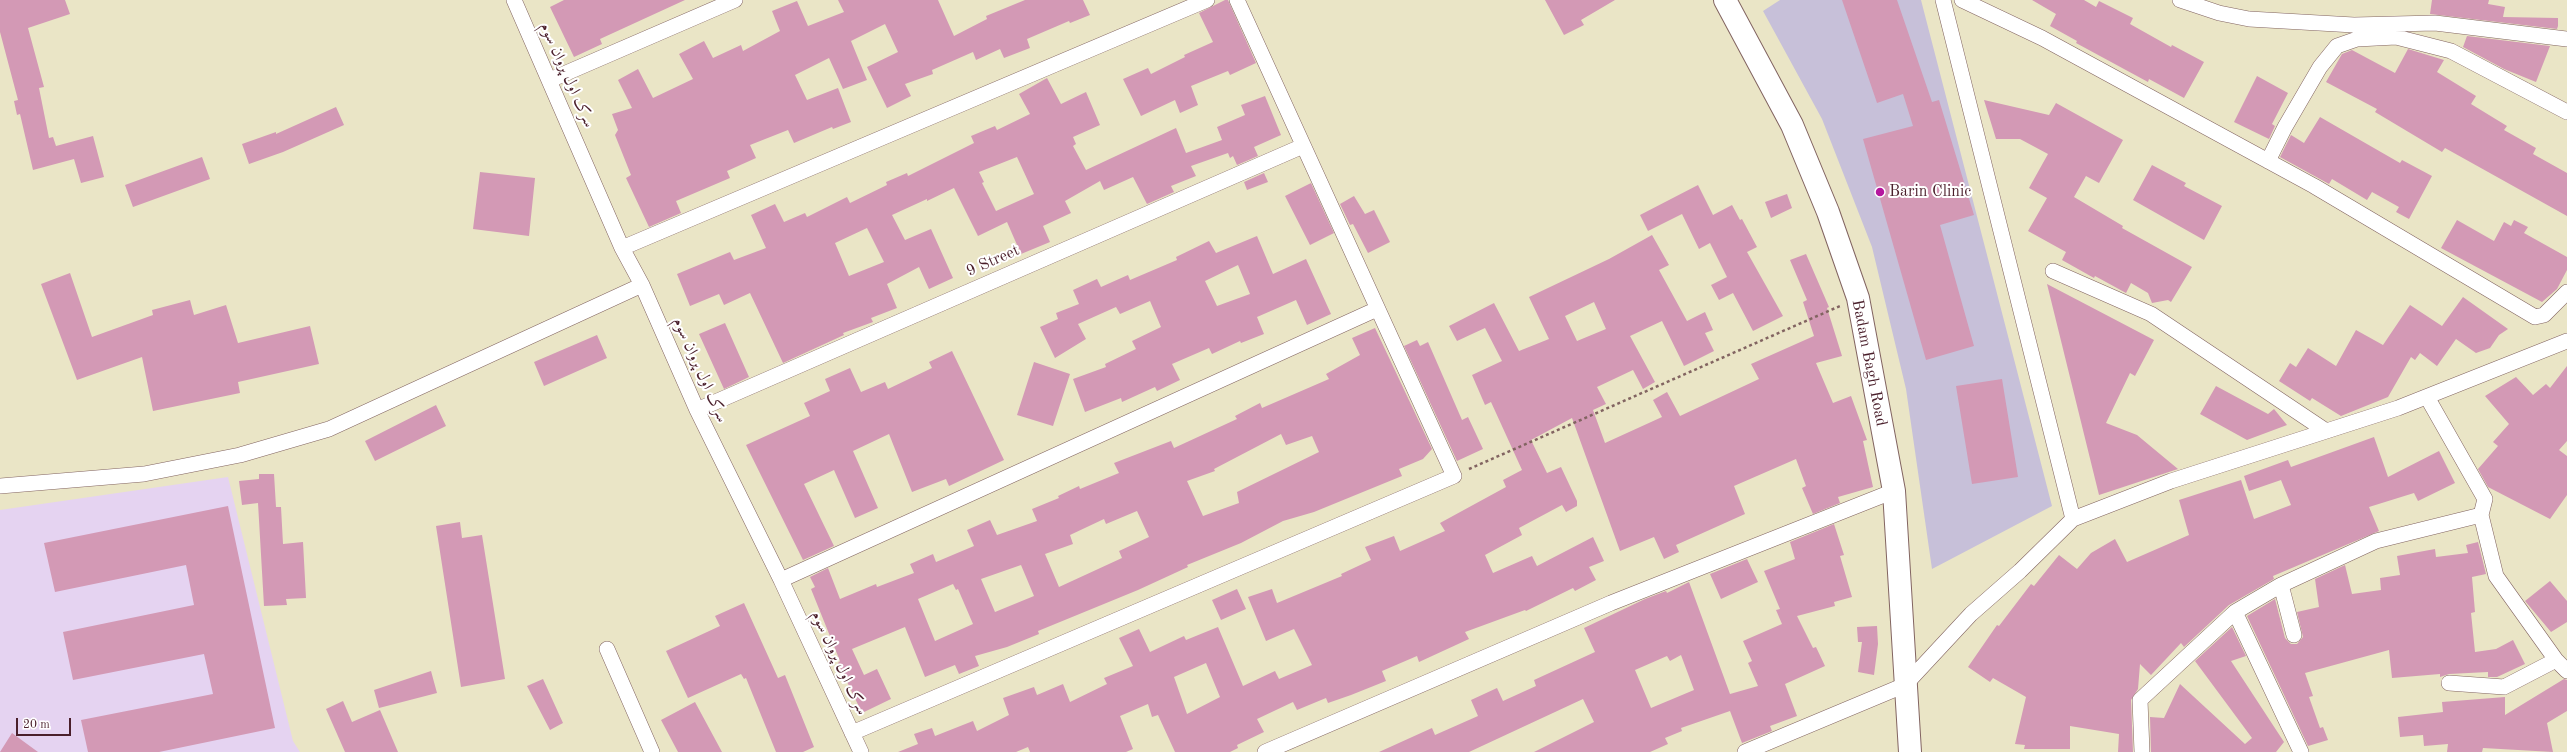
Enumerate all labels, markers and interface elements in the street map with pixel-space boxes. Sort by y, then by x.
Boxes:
street label: سرک اول پروان سوم [535,20,599,130]
place label: Barin Clinic [1889,182,1971,202]
marker: Barin Clinic [1874,186,1886,198]
street label: 9 Street [963,241,1023,281]
street label: Badam Bagh Road [1847,298,1891,428]
street label: سرک اول پروان سوم [668,315,732,425]
street label: سرک اول پروان سوم [806,608,872,718]
scale bar [18,710,73,736]
text: 20 m [23,719,50,731]

